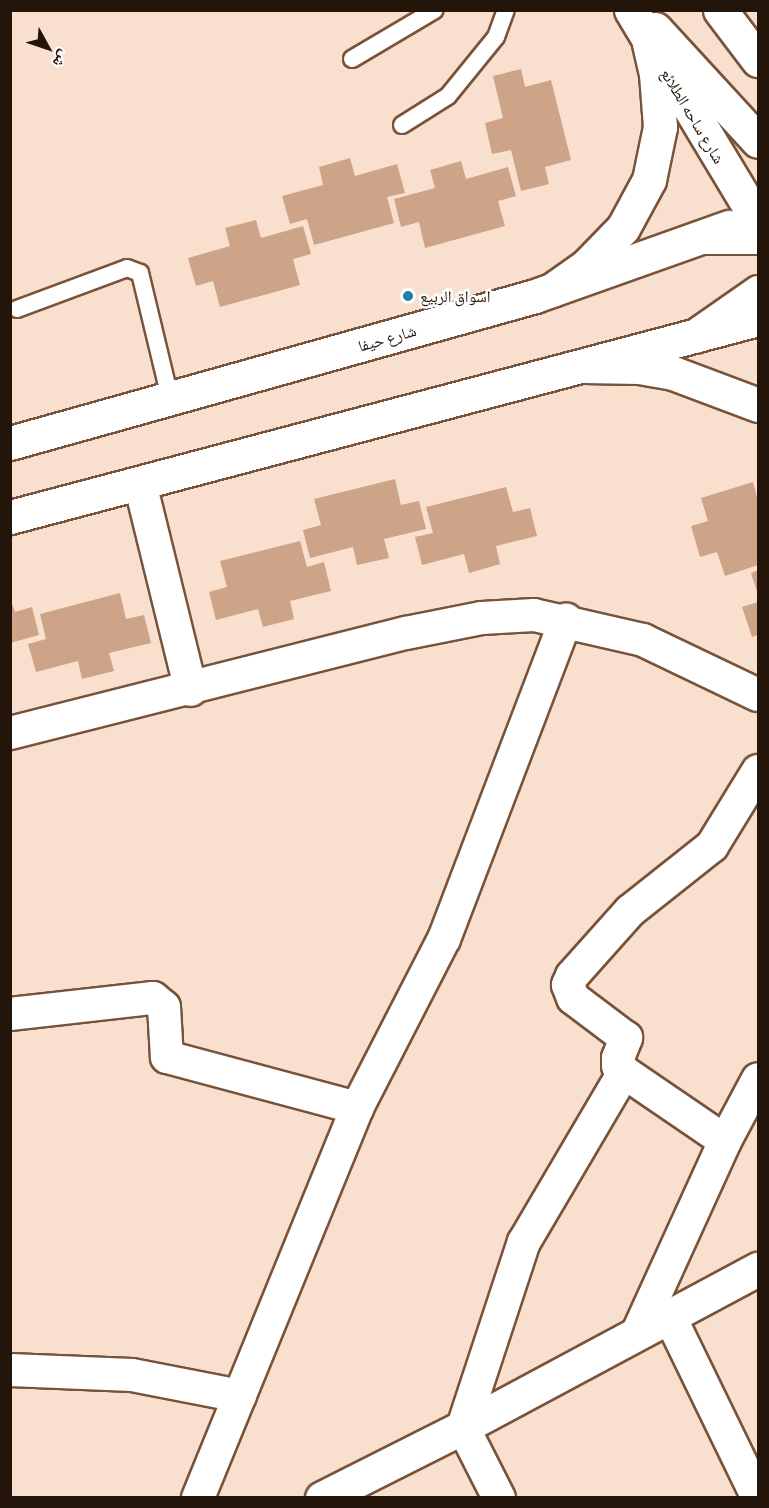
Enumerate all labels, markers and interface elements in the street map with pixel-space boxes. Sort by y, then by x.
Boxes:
north arrow [18,18,78,78]
text: ش [49,47,75,72]
street label: شارع ساحه الطلائع [657,65,729,167]
place label: اسواق الربيع [420,286,491,306]
marker: اسواق الربيع [401,289,415,303]
street label: شارع حيفا [356,321,418,355]

